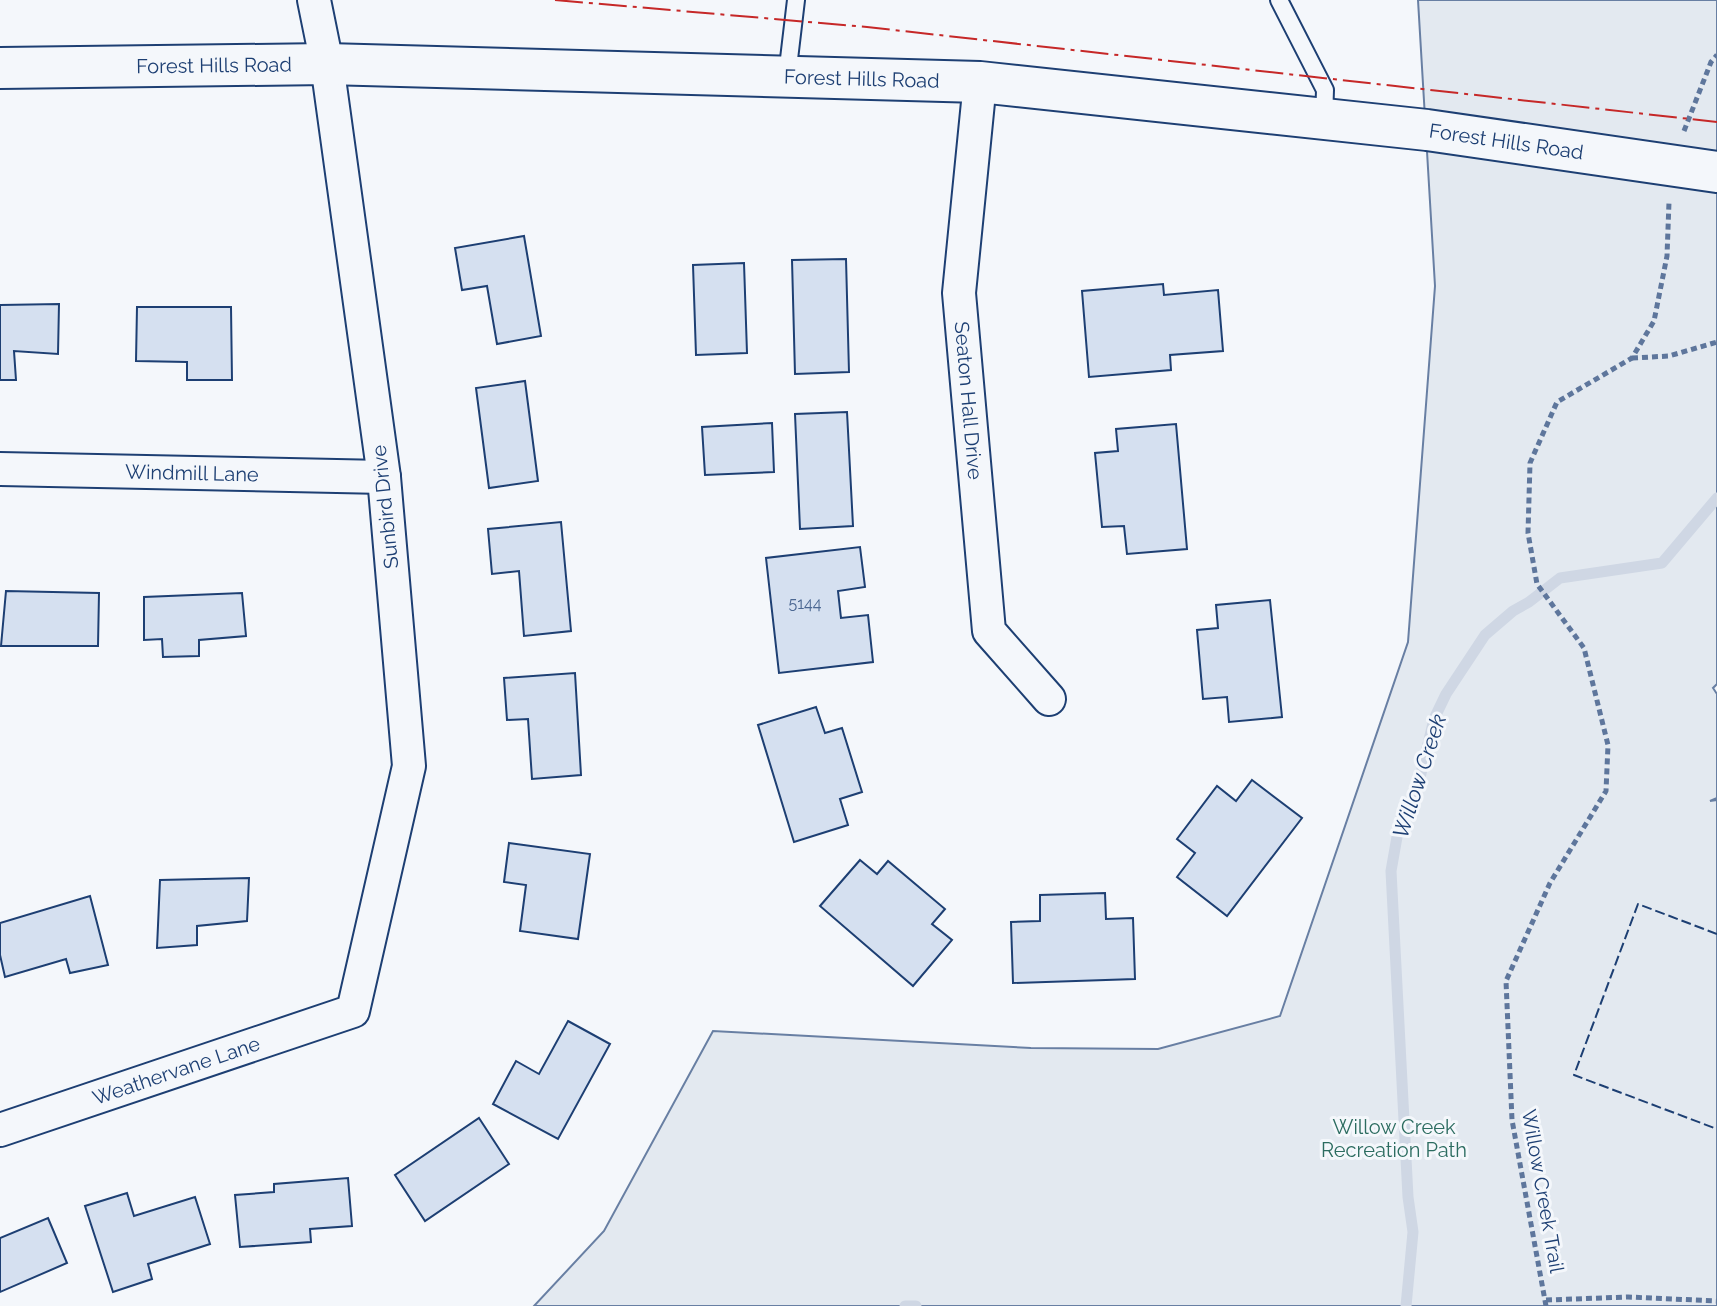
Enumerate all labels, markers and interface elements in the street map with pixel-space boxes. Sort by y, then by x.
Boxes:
street label: Forest Hills Road [136,52,292,78]
street label: Forest Hills Road [784,65,940,93]
street label: Forest Hills Road [1428,118,1585,165]
street label: Seaton Hall Drive [950,320,988,481]
street label: Sunbird Drive [367,444,403,570]
street label: Windmill Lane [125,460,259,486]
house number: 5144 [788,594,822,613]
water label: Willow Creek [1387,710,1451,841]
street label: Weathervane Lane [89,1031,263,1110]
street label: Willow Creek Trail [1517,1107,1569,1275]
park label: Willow Creek Recreation Path [1321,1115,1467,1162]

